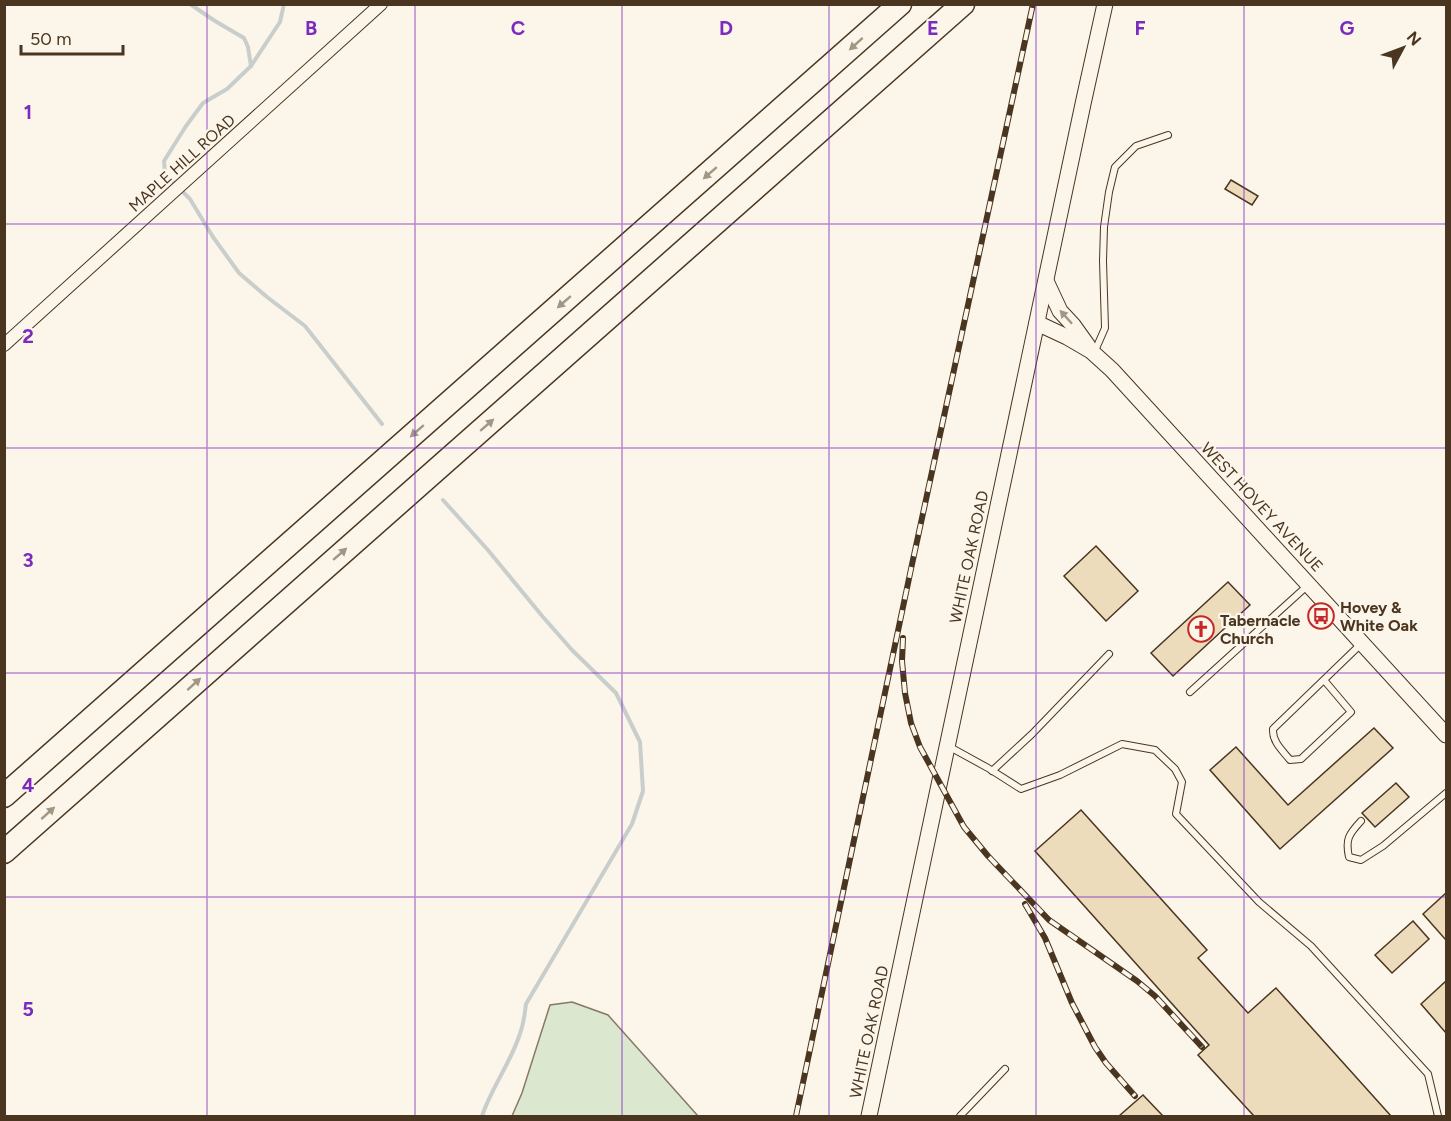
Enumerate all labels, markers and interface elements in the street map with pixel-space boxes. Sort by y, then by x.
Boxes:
text: B [305,16,317,40]
text: C [511,16,525,40]
text: D [719,16,733,40]
text: E [927,16,939,40]
text: F [1134,16,1146,40]
text: G [1340,16,1355,40]
scale bar [21,18,123,56]
north arrow [1373,18,1433,78]
text: 50 m [30,28,72,50]
text: N [1403,28,1425,49]
one-way arrow [849,37,864,50]
text: 1 [24,100,32,124]
street label: MAPLE HILL ROAD [125,110,239,216]
one-way arrow [703,166,718,179]
one-way arrow [557,295,572,308]
one-way arrow [1059,310,1073,325]
text: 2 [22,324,34,348]
one-way arrow [479,418,494,432]
one-way arrow [410,424,425,437]
street label: WEST HOVEY AVENUE [1197,438,1327,576]
street label: WHITE OAK ROAD [946,489,992,625]
text: 3 [22,548,34,572]
one-way arrow [332,548,347,561]
place label: Hovey & White Oak [1340,598,1418,635]
bus stop icon: Hovey & White Oak [1306,601,1336,631]
place label: Tabernacle Church [1220,611,1301,648]
church icon: Tabernacle Church [1186,614,1216,644]
one-way arrow [186,678,201,691]
text: 4 [22,773,35,797]
one-way arrow [40,807,55,820]
street label: WHITE OAK ROAD [846,964,892,1100]
text: 5 [22,997,34,1021]

